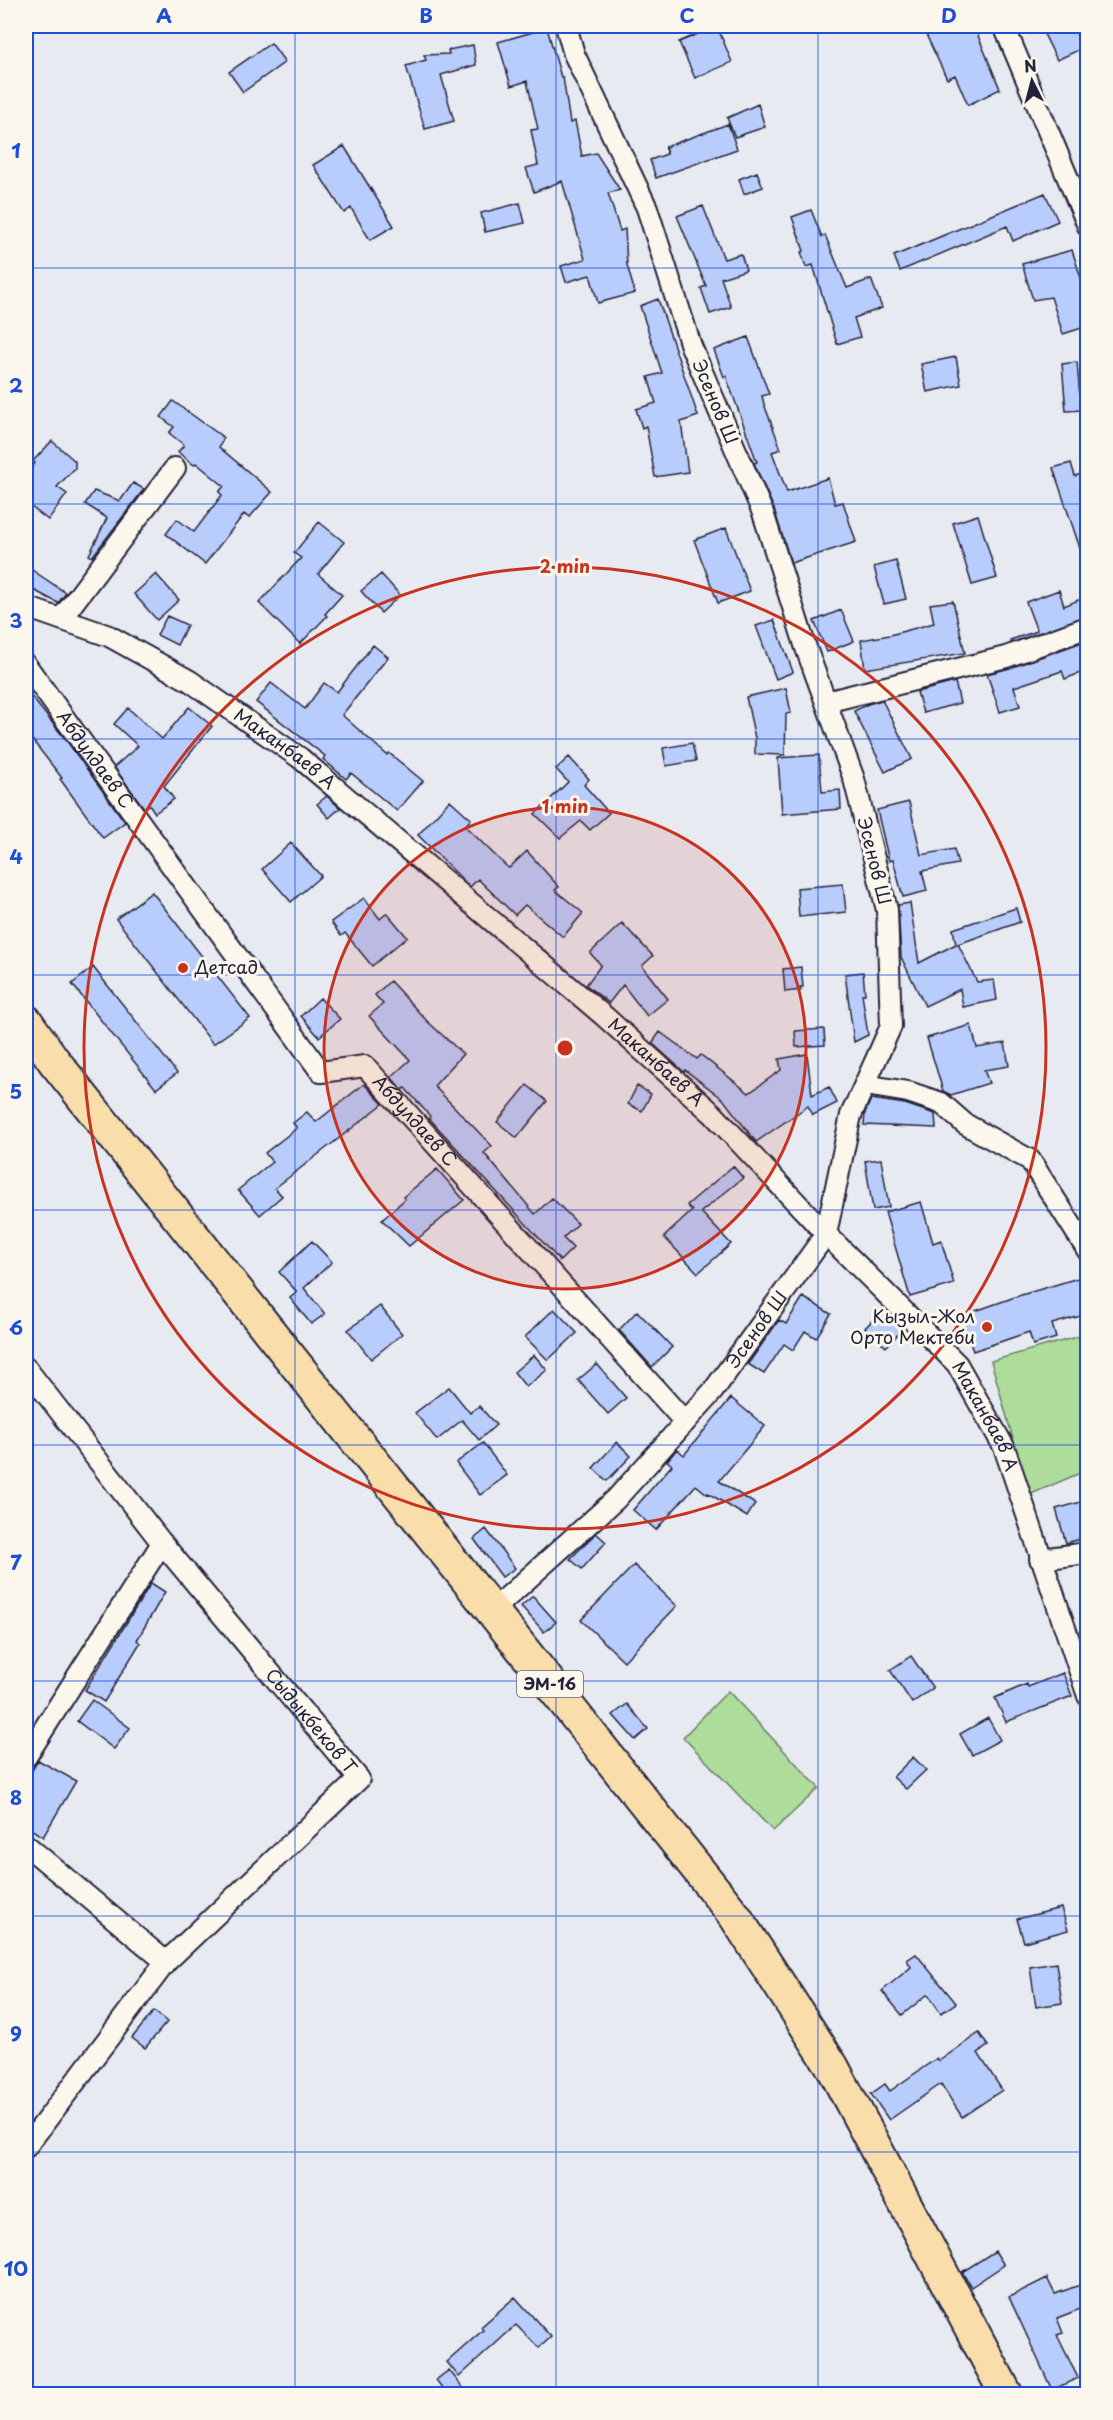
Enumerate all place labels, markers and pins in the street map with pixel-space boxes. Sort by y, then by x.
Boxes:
place label: Детсад [194,953,258,980]
marker: Детсад [176,961,190,975]
centre of rings [555,1038,575,1058]
place label: Кызыл-Жол Орто Мектеби [850,1302,975,1350]
marker: Кызыл-Жол Орто Мектеби [980,1320,994,1334]

